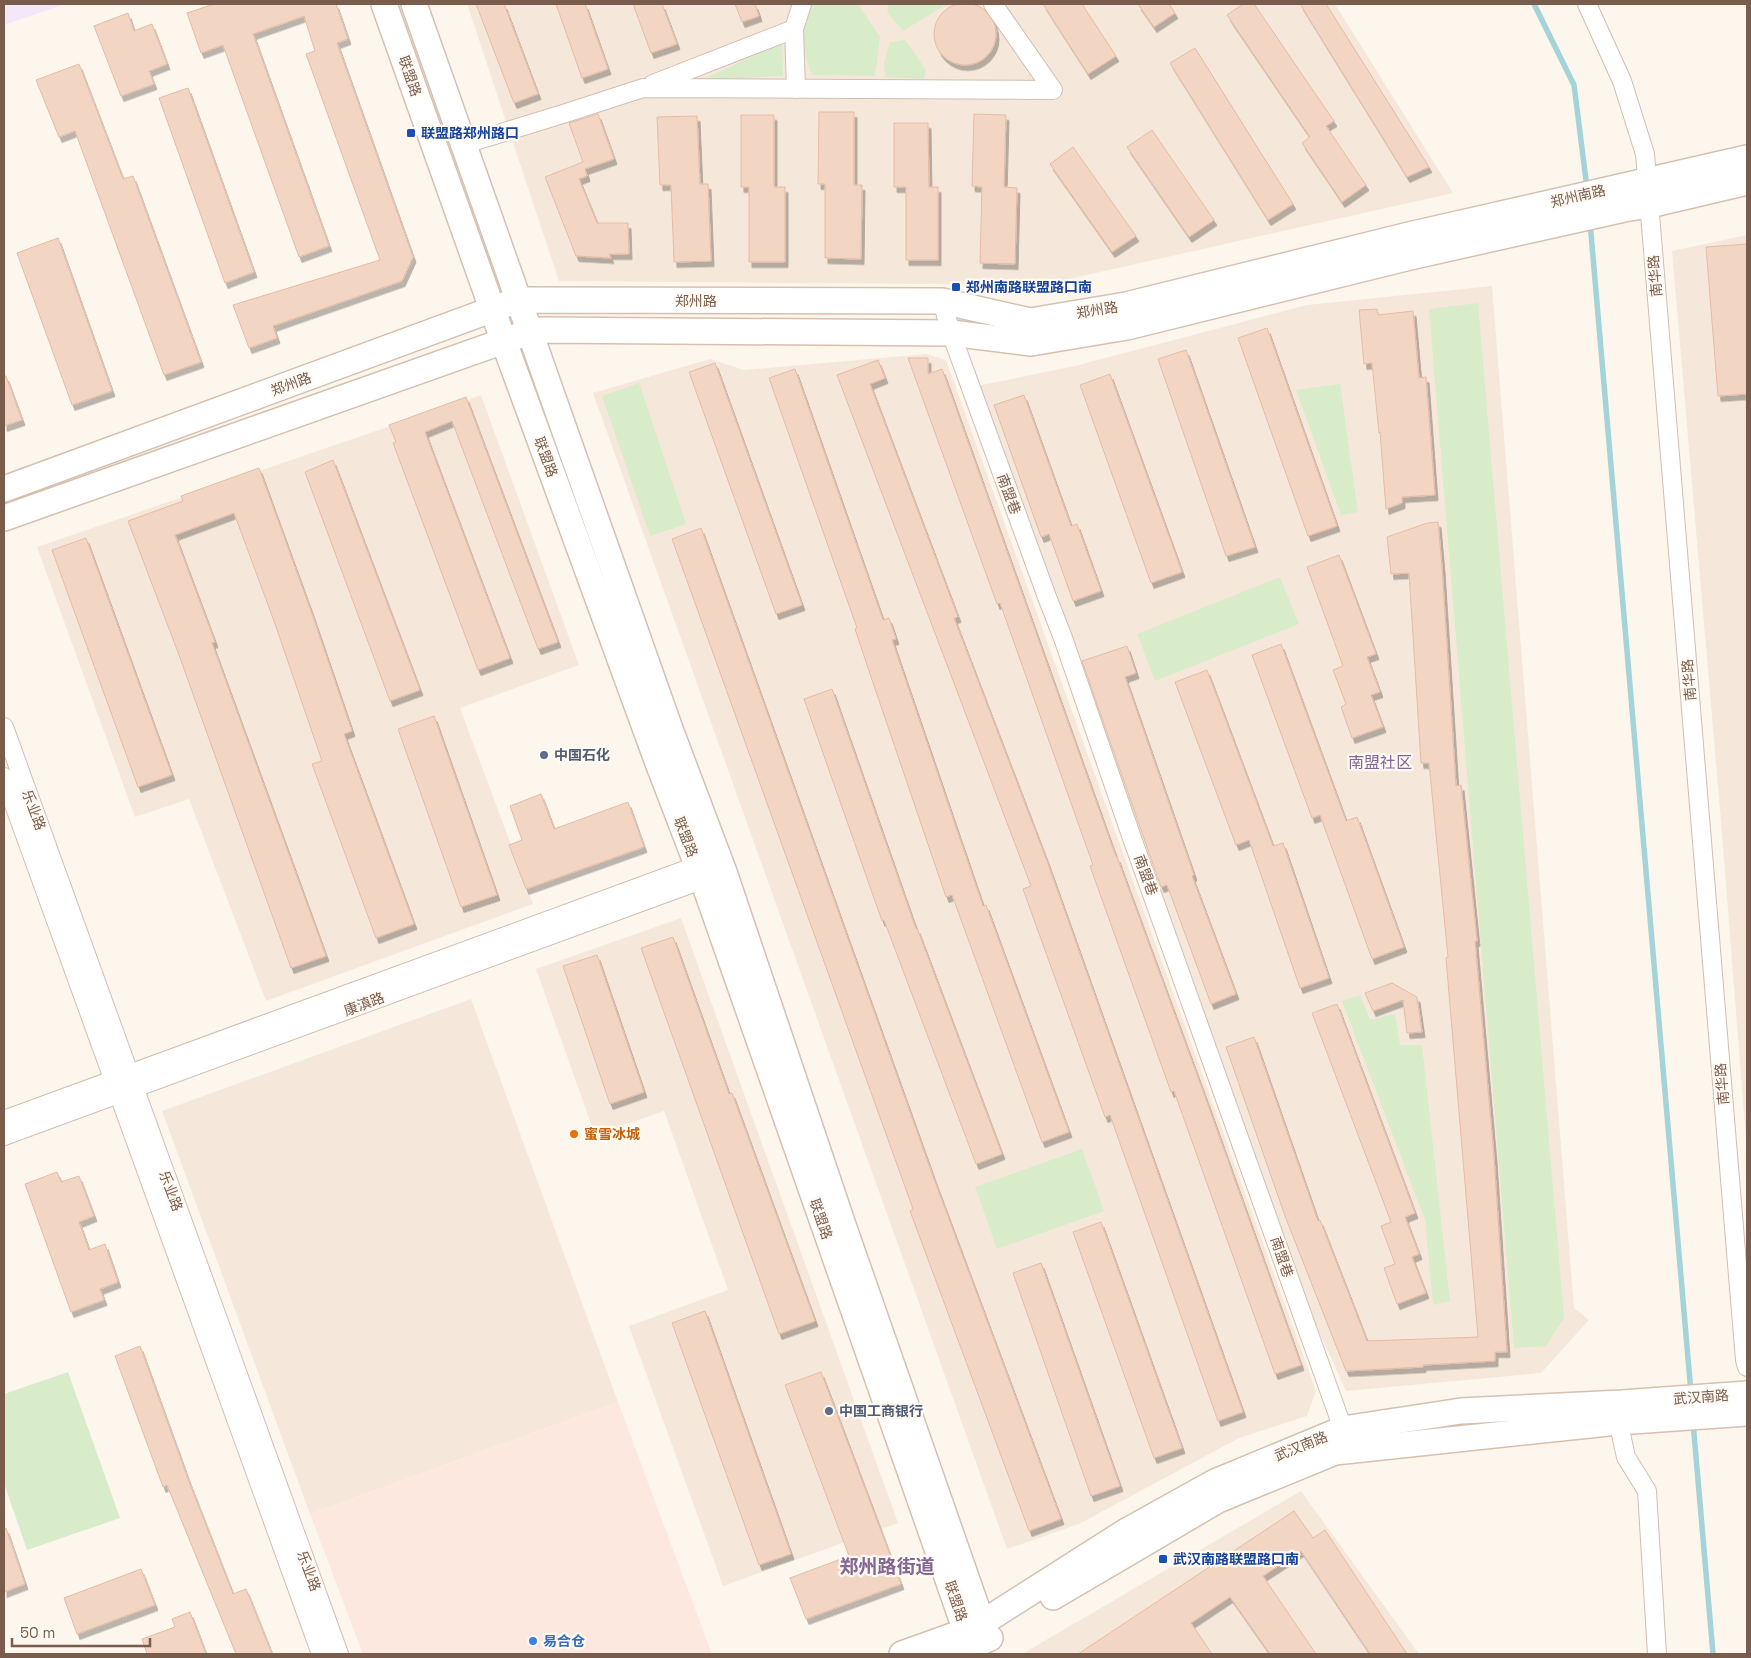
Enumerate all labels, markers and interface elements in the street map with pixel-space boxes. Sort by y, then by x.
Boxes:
street label: 联盟路 [395,53,425,99]
place label: 联盟路郑州路口 [421,124,519,142]
marker: 联盟路郑州路口 [405,127,417,139]
street label: 郑州南路 [1549,181,1607,211]
street label: 南华路 [1644,254,1666,298]
place label: 郑州南路联盟路口南 [966,278,1092,296]
marker: 郑州南路联盟路口南 [950,281,962,293]
street label: 郑州路 [675,292,717,310]
street label: 郑州路 [1075,298,1119,322]
street label: 郑州路 [268,368,314,400]
street label: 联盟路 [530,434,562,480]
street label: 南盟巷 [993,471,1025,517]
street label: 南华路 [1678,658,1700,702]
place label: 中国石化 [554,746,610,764]
marker: 中国石化 [538,749,550,761]
district label: 南盟社区 [1348,752,1412,773]
street label: 乐业路 [18,787,50,833]
street label: 联盟路 [670,814,702,860]
street label: 南盟巷 [1130,852,1162,898]
street label: 康滇路 [341,988,387,1020]
street label: 南华路 [1711,1062,1733,1106]
place label: 蜜雪冰城 [584,1125,640,1143]
marker: 蜜雪冰城 [568,1128,580,1140]
street label: 乐业路 [155,1168,187,1214]
street label: 联盟路 [806,1196,836,1242]
street label: 南盟巷 [1267,1234,1297,1280]
street label: 武汉南路 [1672,1386,1730,1408]
place label: 中国工商银行 [839,1402,923,1420]
marker: 中国工商银行 [823,1405,835,1417]
street label: 武汉南路 [1272,1427,1330,1465]
street label: 乐业路 [293,1548,325,1594]
place label: 武汉南路联盟路口南 [1173,1550,1299,1568]
marker: 武汉南路联盟路口南 [1157,1553,1169,1565]
district label: 郑州路街道 [839,1554,935,1579]
street label: 联盟路 [941,1578,971,1624]
scale bar [12,1616,150,1648]
text: 50 m [20,1623,55,1642]
place label: 易合仓 [543,1632,585,1650]
marker: 易合仓 [527,1635,539,1647]

